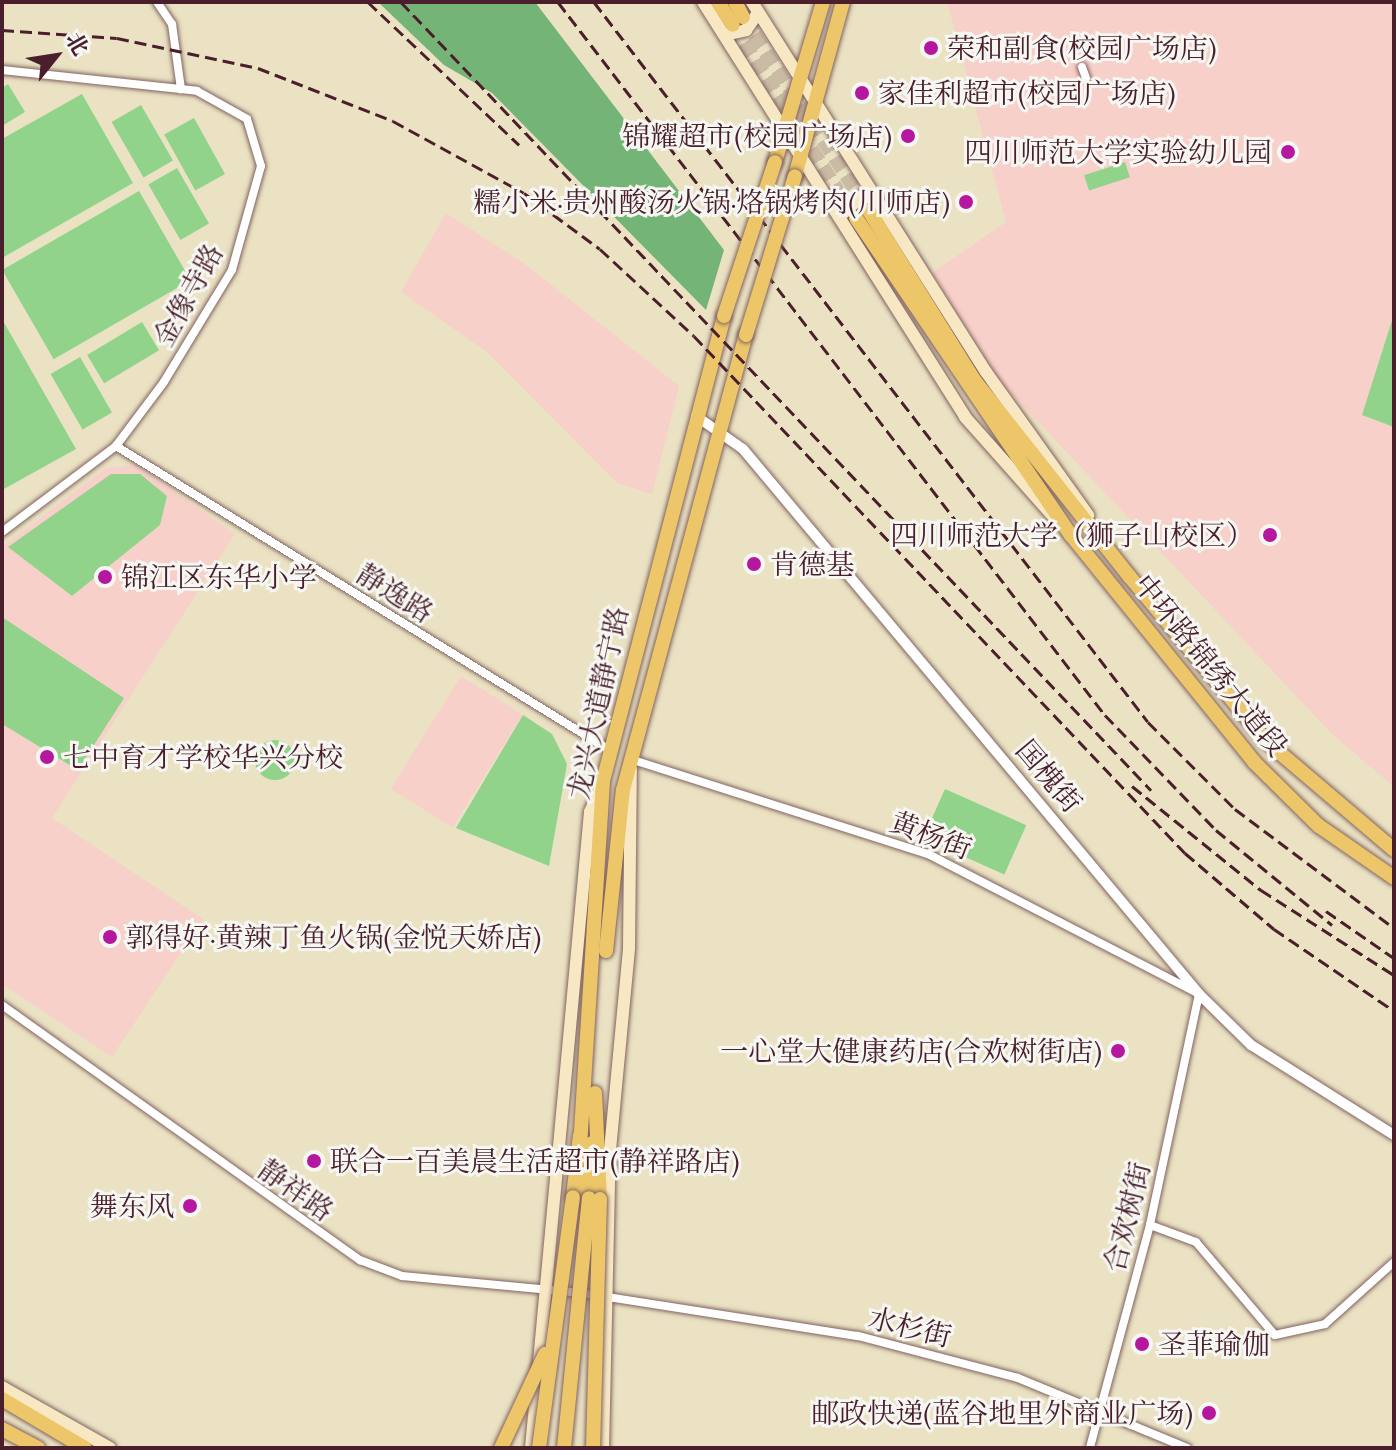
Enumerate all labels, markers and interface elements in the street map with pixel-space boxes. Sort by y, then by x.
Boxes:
north arrow [16,16,96,96]
text: 北 [59,27,95,61]
place label: 荣和副食(校园广场店) [947,31,1217,65]
marker: 荣和副食(校园广场店) [922,39,940,57]
place label: 家佳利超市(校园广场店) [878,76,1176,110]
marker: 家佳利超市(校园广场店) [853,84,871,102]
place label: 锦耀超市(校园广场店) [622,119,892,153]
marker: 锦耀超市(校园广场店) [899,127,917,145]
place label: 四川师范大学实验幼儿园 [964,135,1272,169]
marker: 四川师范大学实验幼儿园 [1279,143,1297,161]
place label: 糯小米·贵州酸汤火锅·烙锅烤肉(川师店) [473,185,950,219]
marker: 糯小米·贵州酸汤火锅·烙锅烤肉(川师店) [957,193,975,211]
street label: 金像寺路 [146,238,230,352]
place label: 四川师范大学（狮子山校区） [890,518,1254,552]
marker: 四川师范大学（狮子山校区） [1261,526,1279,544]
place label: 肯德基 [770,547,854,581]
marker: 肯德基 [745,555,763,573]
street label: 静逸路 [350,556,440,630]
place label: 锦江区东华小学 [121,560,317,594]
street label: 中环路锦绣大道段 [1127,567,1295,763]
marker: 锦江区东华小学 [96,568,114,586]
street label: 龙兴大道静宁路 [561,604,635,802]
street label: 国槐街 [1009,733,1089,819]
place label: 七中育才学校华兴分校 [63,740,343,774]
marker: 七中育才学校华兴分校 [38,748,56,766]
street label: 黄杨街 [886,804,976,866]
place label: 郭得好·黄辣丁鱼火锅(金悦天娇店) [126,920,541,954]
marker: 郭得好·黄辣丁鱼火锅(金悦天娇店) [101,928,119,946]
place label: 一心堂大健康药店(合欢树街店) [720,1034,1102,1068]
marker: 一心堂大健康药店(合欢树街店) [1109,1042,1127,1060]
place label: 联合一百美晨生活超市(静祥路店) [330,1144,740,1178]
street label: 静祥路 [252,1152,340,1228]
marker: 联合一百美晨生活超市(静祥路店) [305,1152,323,1170]
street label: 合欢树街 [1097,1159,1157,1275]
place label: 舞东风 [90,1189,174,1223]
marker: 舞东风 [181,1197,199,1215]
street label: 水杉街 [865,1301,955,1353]
place label: 圣菲瑜伽 [1158,1327,1270,1361]
marker: 圣菲瑜伽 [1133,1335,1151,1353]
place label: 邮政快递(蓝谷地里外商业广场) [811,1396,1193,1430]
marker: 邮政快递(蓝谷地里外商业广场) [1200,1404,1218,1422]

